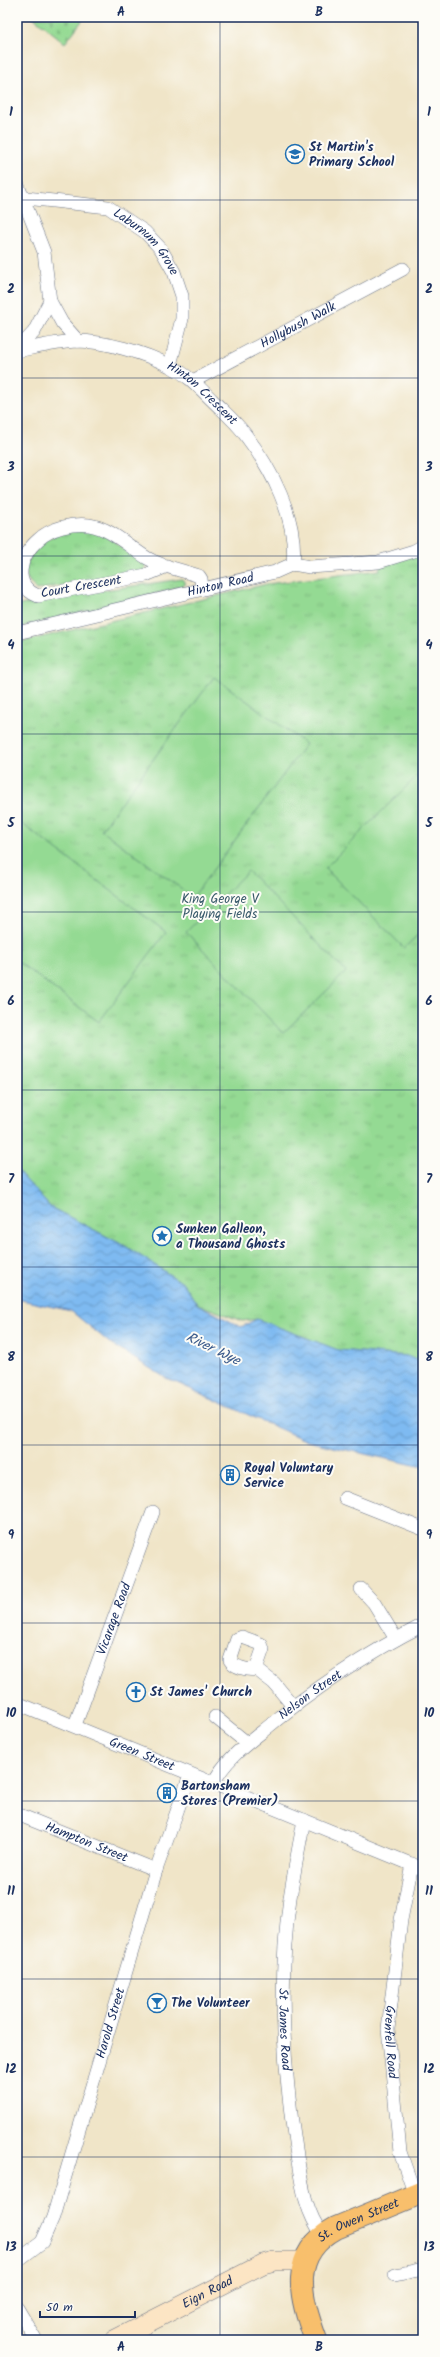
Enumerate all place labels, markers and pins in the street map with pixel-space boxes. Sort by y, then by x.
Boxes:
place label: St Martin's Primary School [309,137,395,173]
school or university icon: St Martin's Primary School [284,143,306,165]
place label: Sunken Galleon, a Thousand Ghosts [176,1219,285,1255]
place icon: Sunken Galleon, a Thousand Ghosts [151,1225,173,1247]
place label: Royal Voluntary Service [244,1458,334,1494]
building icon: Royal Voluntary Service [219,1464,241,1486]
church icon: St James' Church [125,1681,147,1703]
place label: St James' Church [150,1682,252,1703]
place label: Bartonsham Stores (Premier) [181,1776,278,1812]
building icon: Bartonsham Stores (Premier) [156,1782,178,1804]
bar icon: The Volunteer [146,1992,168,2014]
place label: The Volunteer [171,1993,251,2014]

